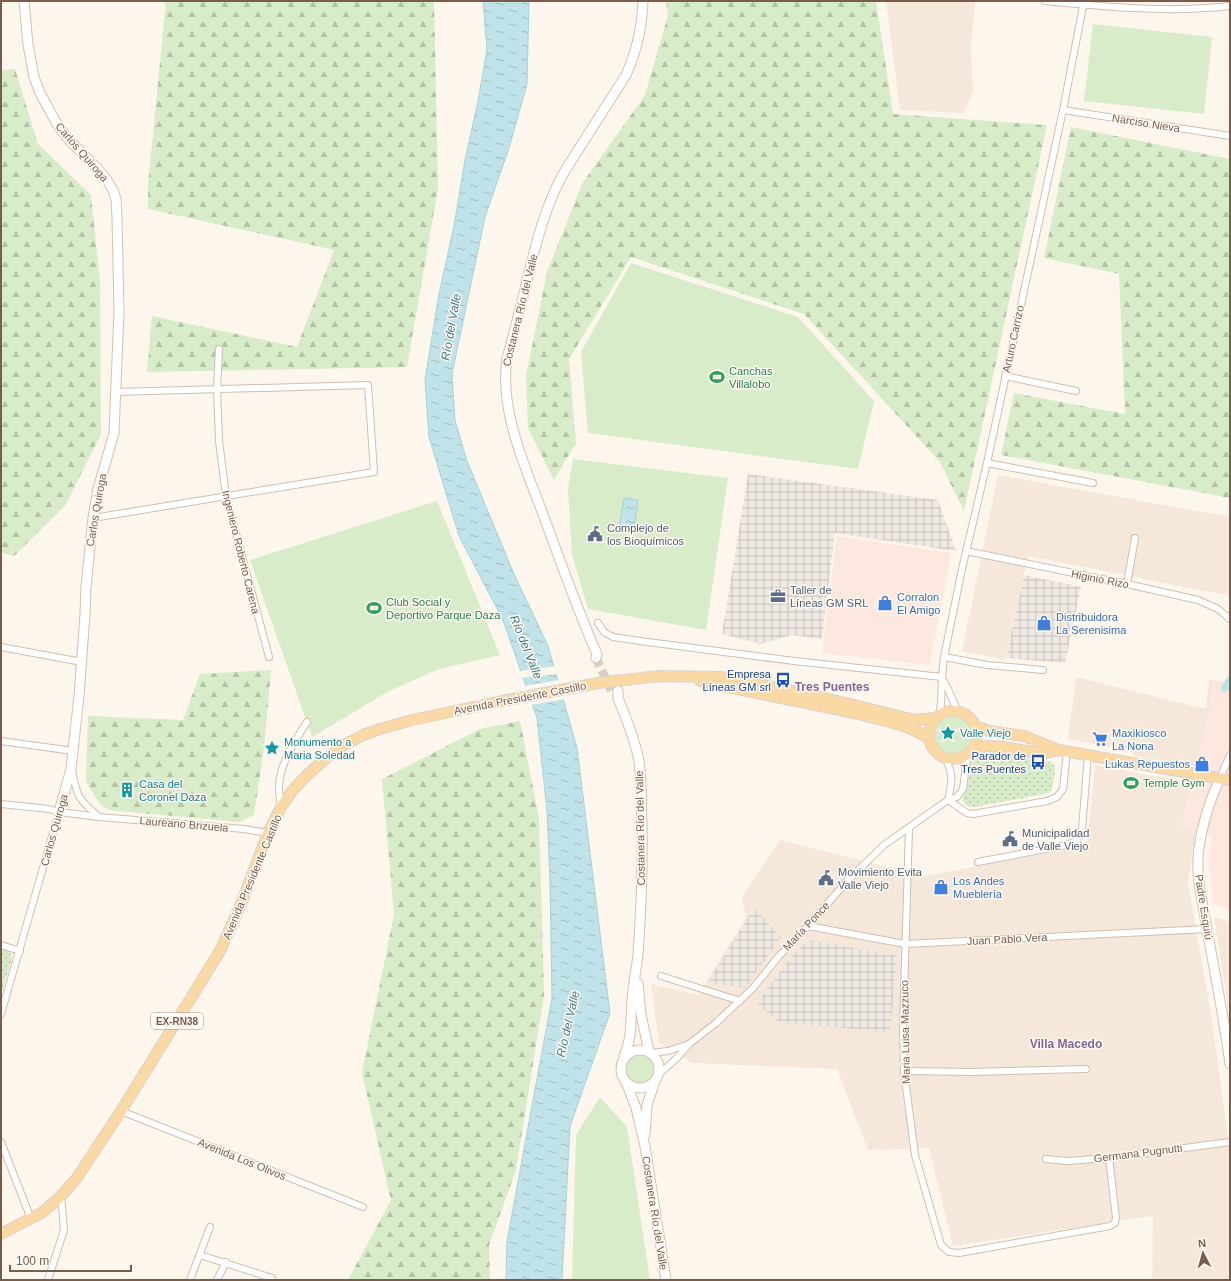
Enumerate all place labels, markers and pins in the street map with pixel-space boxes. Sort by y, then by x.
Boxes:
place label: Canchas Villalobo [729,365,773,390]
sports icon: Canchas Villalobo [708,368,726,386]
place label: Complejo de los Bioquímicos [607,522,685,547]
public building icon: Complejo de los Bioquímicos [586,525,604,543]
place label: Taller de Líneas GM SRL [790,584,868,609]
office icon: Taller de Líneas GM SRL [769,587,787,605]
place label: Corralon El Amigo [897,591,940,616]
shop icon: Corralon El Amigo [876,594,894,612]
place label: Club Social y Deportivo Parque Daza [386,596,501,621]
sports icon: Club Social y Deportivo Parque Daza [365,599,383,617]
place label: Distribuidora La Serenisima [1056,611,1127,636]
shop icon: Distribuidora La Serenisima [1035,614,1053,632]
place label: Empresa Líneas GM srl [703,668,772,693]
bus stop icon: Empresa Líneas GM srl [774,671,792,689]
place icon: Valle Viejo [939,724,957,742]
place label: Valle Viejo [960,727,1011,739]
place label: Maxikiosco La Nona [1112,727,1166,752]
supermarket icon: Maxikiosco La Nona [1091,730,1109,748]
place label: Monumento a Maria Soledad [284,736,355,761]
place icon: Monumento a Maria Soledad [263,739,281,757]
place label: Parador de Tres Puentes [961,750,1026,775]
bus stop icon: Parador de Tres Puentes [1029,753,1047,771]
shop icon: Lukas Repuestos [1193,755,1211,773]
place label: Lukas Repuestos [1105,758,1190,770]
sports icon: Temple Gym [1122,774,1140,792]
place label: Temple Gym [1143,777,1205,789]
place label: Casa del Coronel Daza [139,778,207,803]
building icon: Casa del Coronel Daza [118,781,136,799]
place label: Municipalidad de Valle Viejo [1022,827,1089,852]
public building icon: Municipalidad de Valle Viejo [1001,830,1019,848]
place label: Movimiento Evita Valle Viejo [838,866,923,891]
public building icon: Movimiento Evita Valle Viejo [817,869,835,887]
place label: Los Andes Mueblería [953,875,1005,900]
shop icon: Los Andes Mueblería [932,878,950,896]

